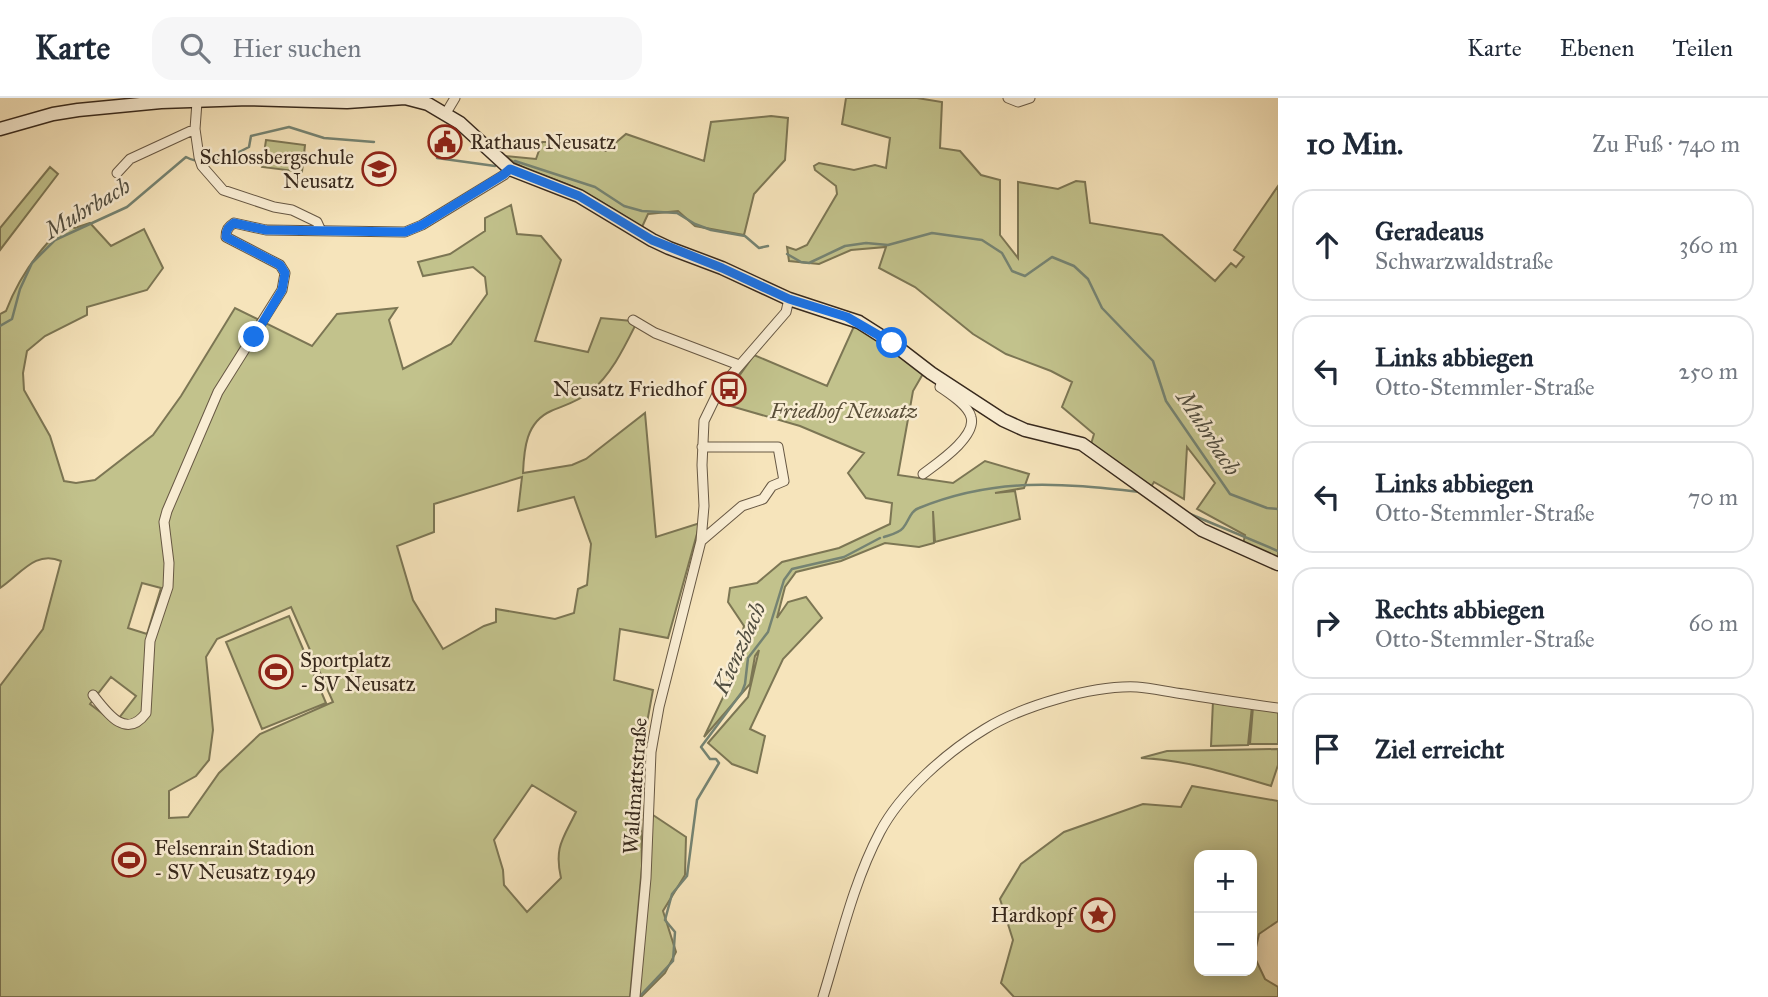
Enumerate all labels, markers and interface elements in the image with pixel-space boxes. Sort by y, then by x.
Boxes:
search box [152,17,642,80]
text: Karte [35,28,110,68]
icon: search [176,29,214,67]
text: Hier suchen [232,32,361,64]
text: Karte [1467,33,1522,63]
text: Ebenen [1560,33,1635,63]
text: Teilen [1673,33,1733,63]
public building icon: Rathaus Neusatz [426,123,464,161]
text: 10 Min. [1306,126,1403,162]
place label: Rathaus Neusatz [470,129,616,155]
text: Zu Fuß · 740 m [1592,130,1740,158]
place label: Schlossbergschule Neusatz [200,144,354,194]
school or university icon: Schlossbergschule Neusatz [360,150,398,188]
water label: Muhrbach [37,171,135,246]
text: Geradeaus [1375,215,1484,247]
icon: ahead [1308,226,1346,264]
text: 360 m [1679,231,1738,259]
text: Schwarzwaldstraße [1375,247,1553,275]
route end [238,321,269,352]
route start [876,327,907,358]
text: Links abbiegen [1375,341,1534,373]
icon: left [1308,352,1346,390]
text: 250 m [1678,357,1738,385]
bus stop icon: Neusatz Friedhof [710,370,748,408]
text: Otto-Stemmler-Straße [1375,373,1595,401]
place label: Neusatz Friedhof [553,376,707,402]
water label: Muhrbach [1170,384,1247,481]
park label: Friedhof Neusatz [769,398,918,424]
text: Links abbiegen [1375,467,1534,499]
icon: left [1308,478,1346,516]
text: 70 m [1688,483,1738,511]
text: Otto-Stemmler-Straße [1375,499,1595,527]
text: Rechts abbiegen [1375,593,1545,625]
water label: Kienzbach [706,597,772,699]
icon: right [1308,604,1346,642]
text: 60 m [1689,609,1738,637]
text: Otto-Stemmler-Straße [1375,625,1595,653]
place label: Sportplatz - SV Neusatz [300,647,416,697]
sports icon: Sportplatz - SV Neusatz [257,653,295,691]
street label: Waldmattstraße [617,717,653,855]
icon: arrive [1308,730,1346,768]
text: Ziel erreicht [1375,733,1504,765]
place label: Felsenrain Stadion - SV Neusatz 1949 [154,835,316,885]
sports icon: Felsenrain Stadion - SV Neusatz 1949 [110,841,148,879]
map controls [1194,850,1257,976]
button: + [1194,850,1257,913]
place icon: Hardkopf [1079,896,1117,934]
place label: Hardkopf [991,902,1077,928]
button: − [1194,913,1257,976]

